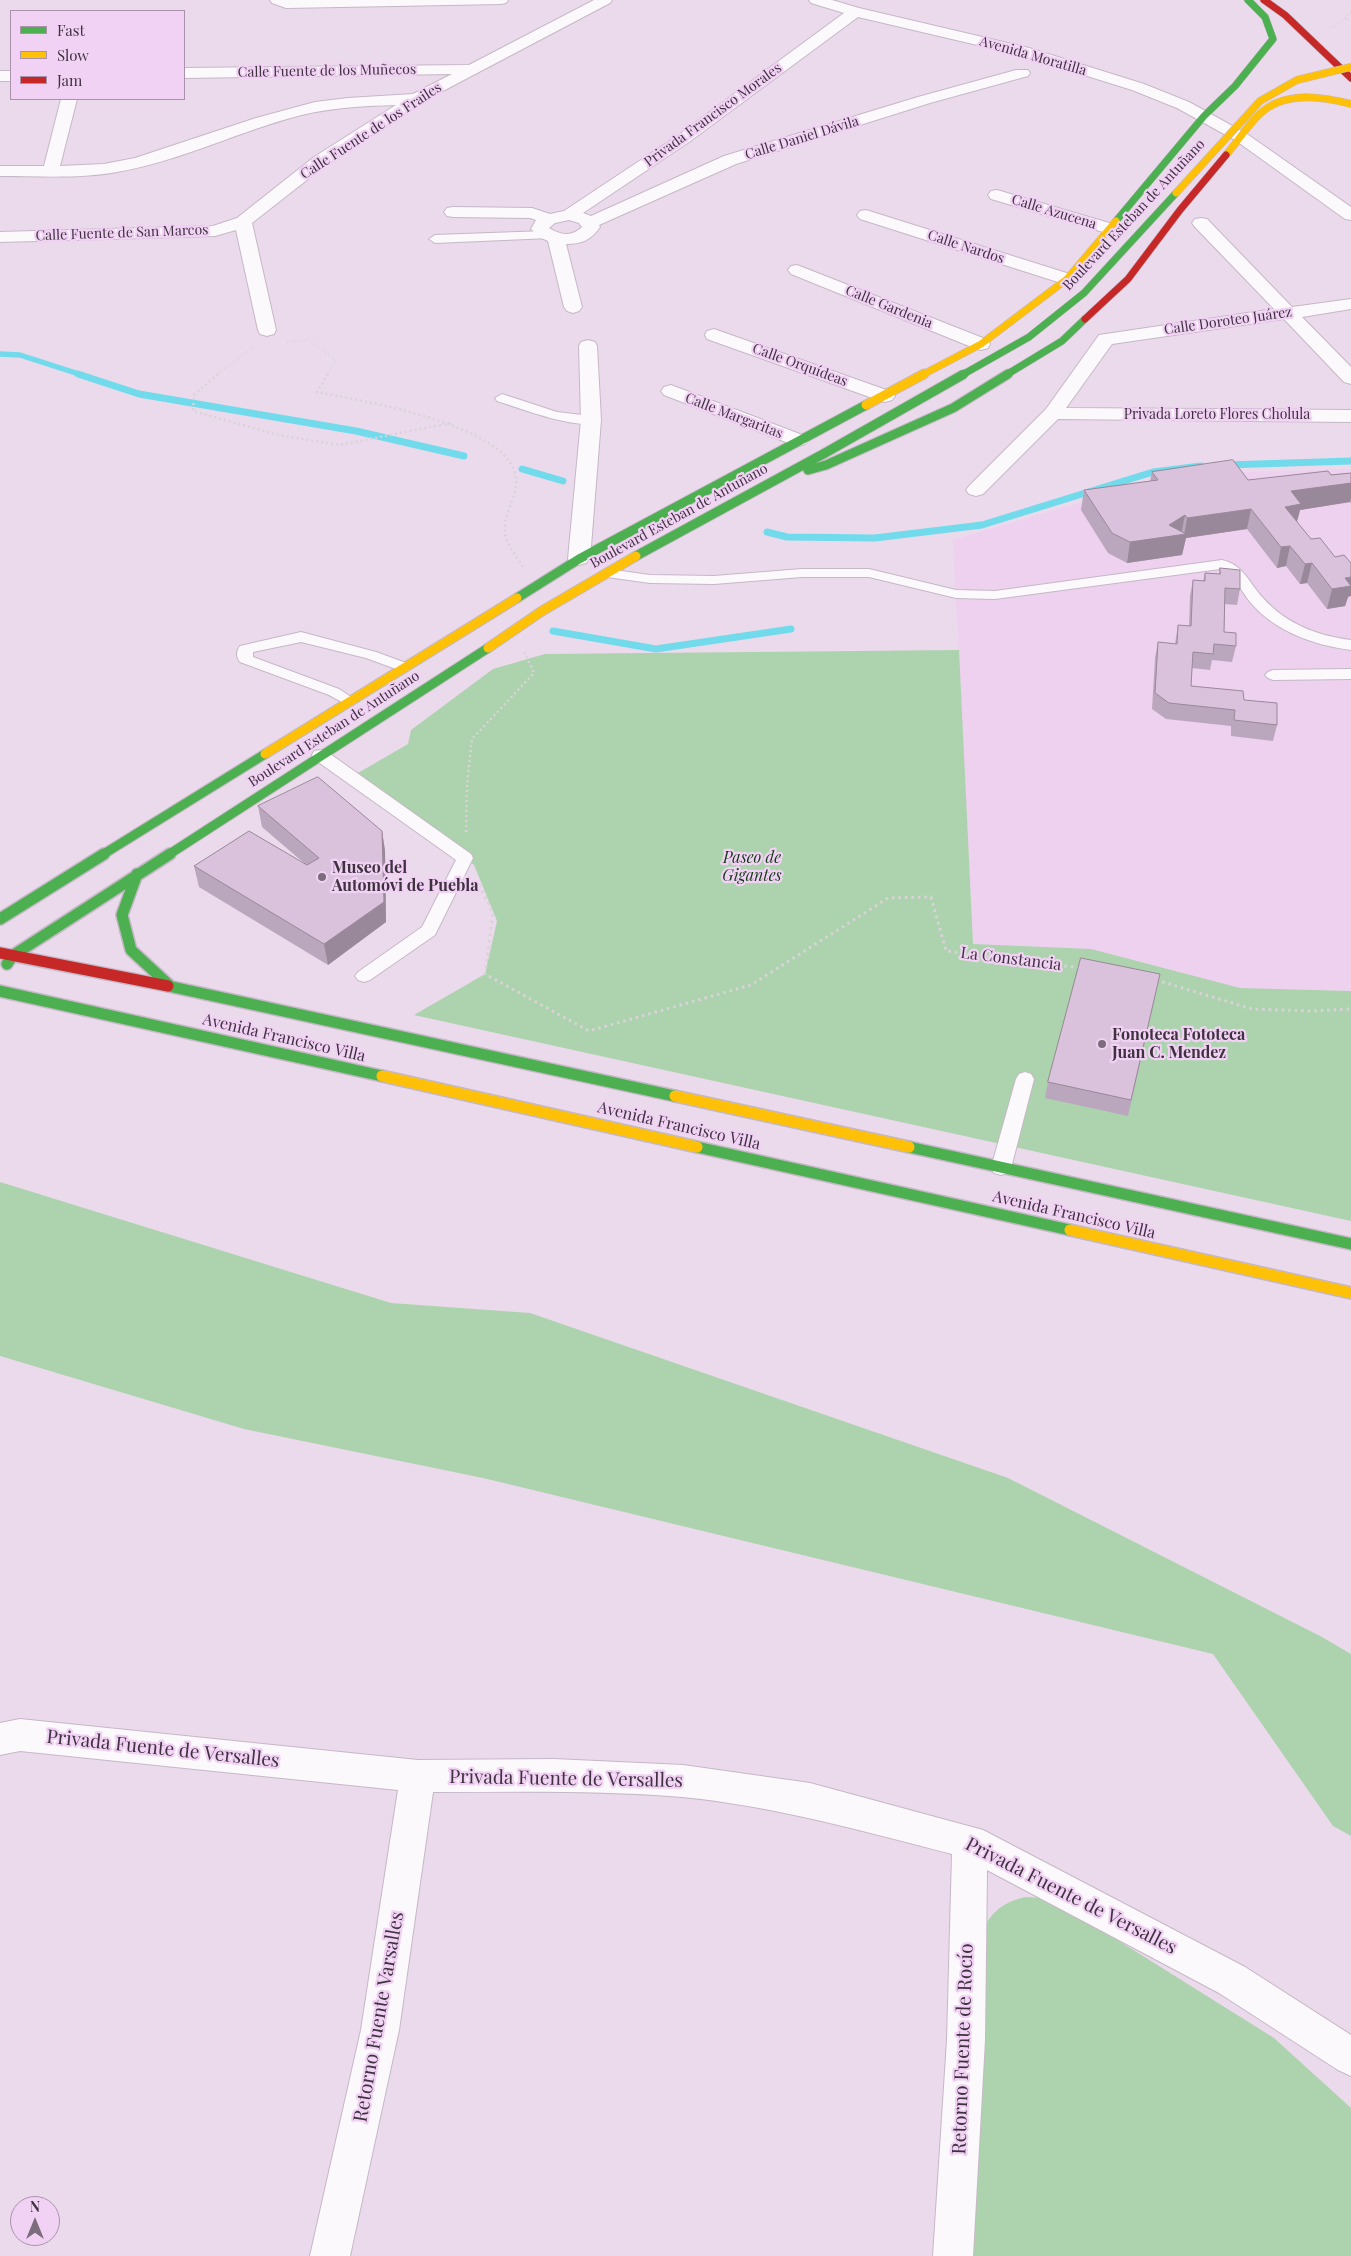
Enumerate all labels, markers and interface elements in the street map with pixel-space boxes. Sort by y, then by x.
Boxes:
legend [10,10,185,100]
text: Fast [57,20,85,40]
street label: Avenida Moratilla [978,33,1088,79]
text: Slow [57,45,89,65]
street label: Privada Francisco Morales [641,60,785,170]
street label: Calle Fuente de los Muñecos [238,61,416,81]
text: Jam [57,70,82,90]
street label: Calle Fuente de los Frailes [297,79,445,183]
street label: Calle Daniel Dávila [743,113,861,163]
street label: Boulevard Esteban de Antuñano [1059,136,1209,294]
street label: Calle Azucena [1010,191,1098,233]
street label: Calle Fuente de San Marcos [35,222,209,244]
street label: Calle Nardos [926,227,1006,267]
street label: Calle Gardenia [843,282,935,332]
street label: Calle Doroteo Juárez [1163,304,1293,338]
street label: Calle Orquídeas [750,340,850,390]
street label: Calle Margaritas [683,390,785,442]
street label: Privada Loreto Flores Cholula [1124,407,1310,423]
street label: Boulevard Esteban de Antuñano [587,460,771,572]
street label: Boulevard Esteban de Antuñano [245,667,423,791]
park label: Paseo de Gigantes [722,848,782,886]
place label: Museo del Automóvi de Puebla [332,858,479,896]
marker: Museo del Automóvi de Puebla [316,871,328,883]
street label: La Constancia [959,943,1063,975]
street label: Avenida Francisco Villa [201,1010,367,1066]
place label: Fonoteca Fototeca Juan C. Mendez [1112,1025,1245,1063]
marker: Fonoteca Fototeca Juan C. Mendez [1096,1038,1108,1050]
street label: Avenida Francisco Villa [596,1098,762,1154]
street label: Avenida Francisco Villa [991,1187,1157,1243]
street label: Privada Fuente de Versalles [45,1725,281,1773]
street label: Privada Fuente de Versalles [449,1766,683,1792]
street label: Privada Fuente de Versalles [962,1833,1180,1959]
street label: Retorno Fuente Varsalles [349,1910,409,2124]
street label: Retorno Fuente de Rocío [948,1943,978,2155]
north arrow [10,2196,60,2246]
text: N [30,2197,40,2216]

